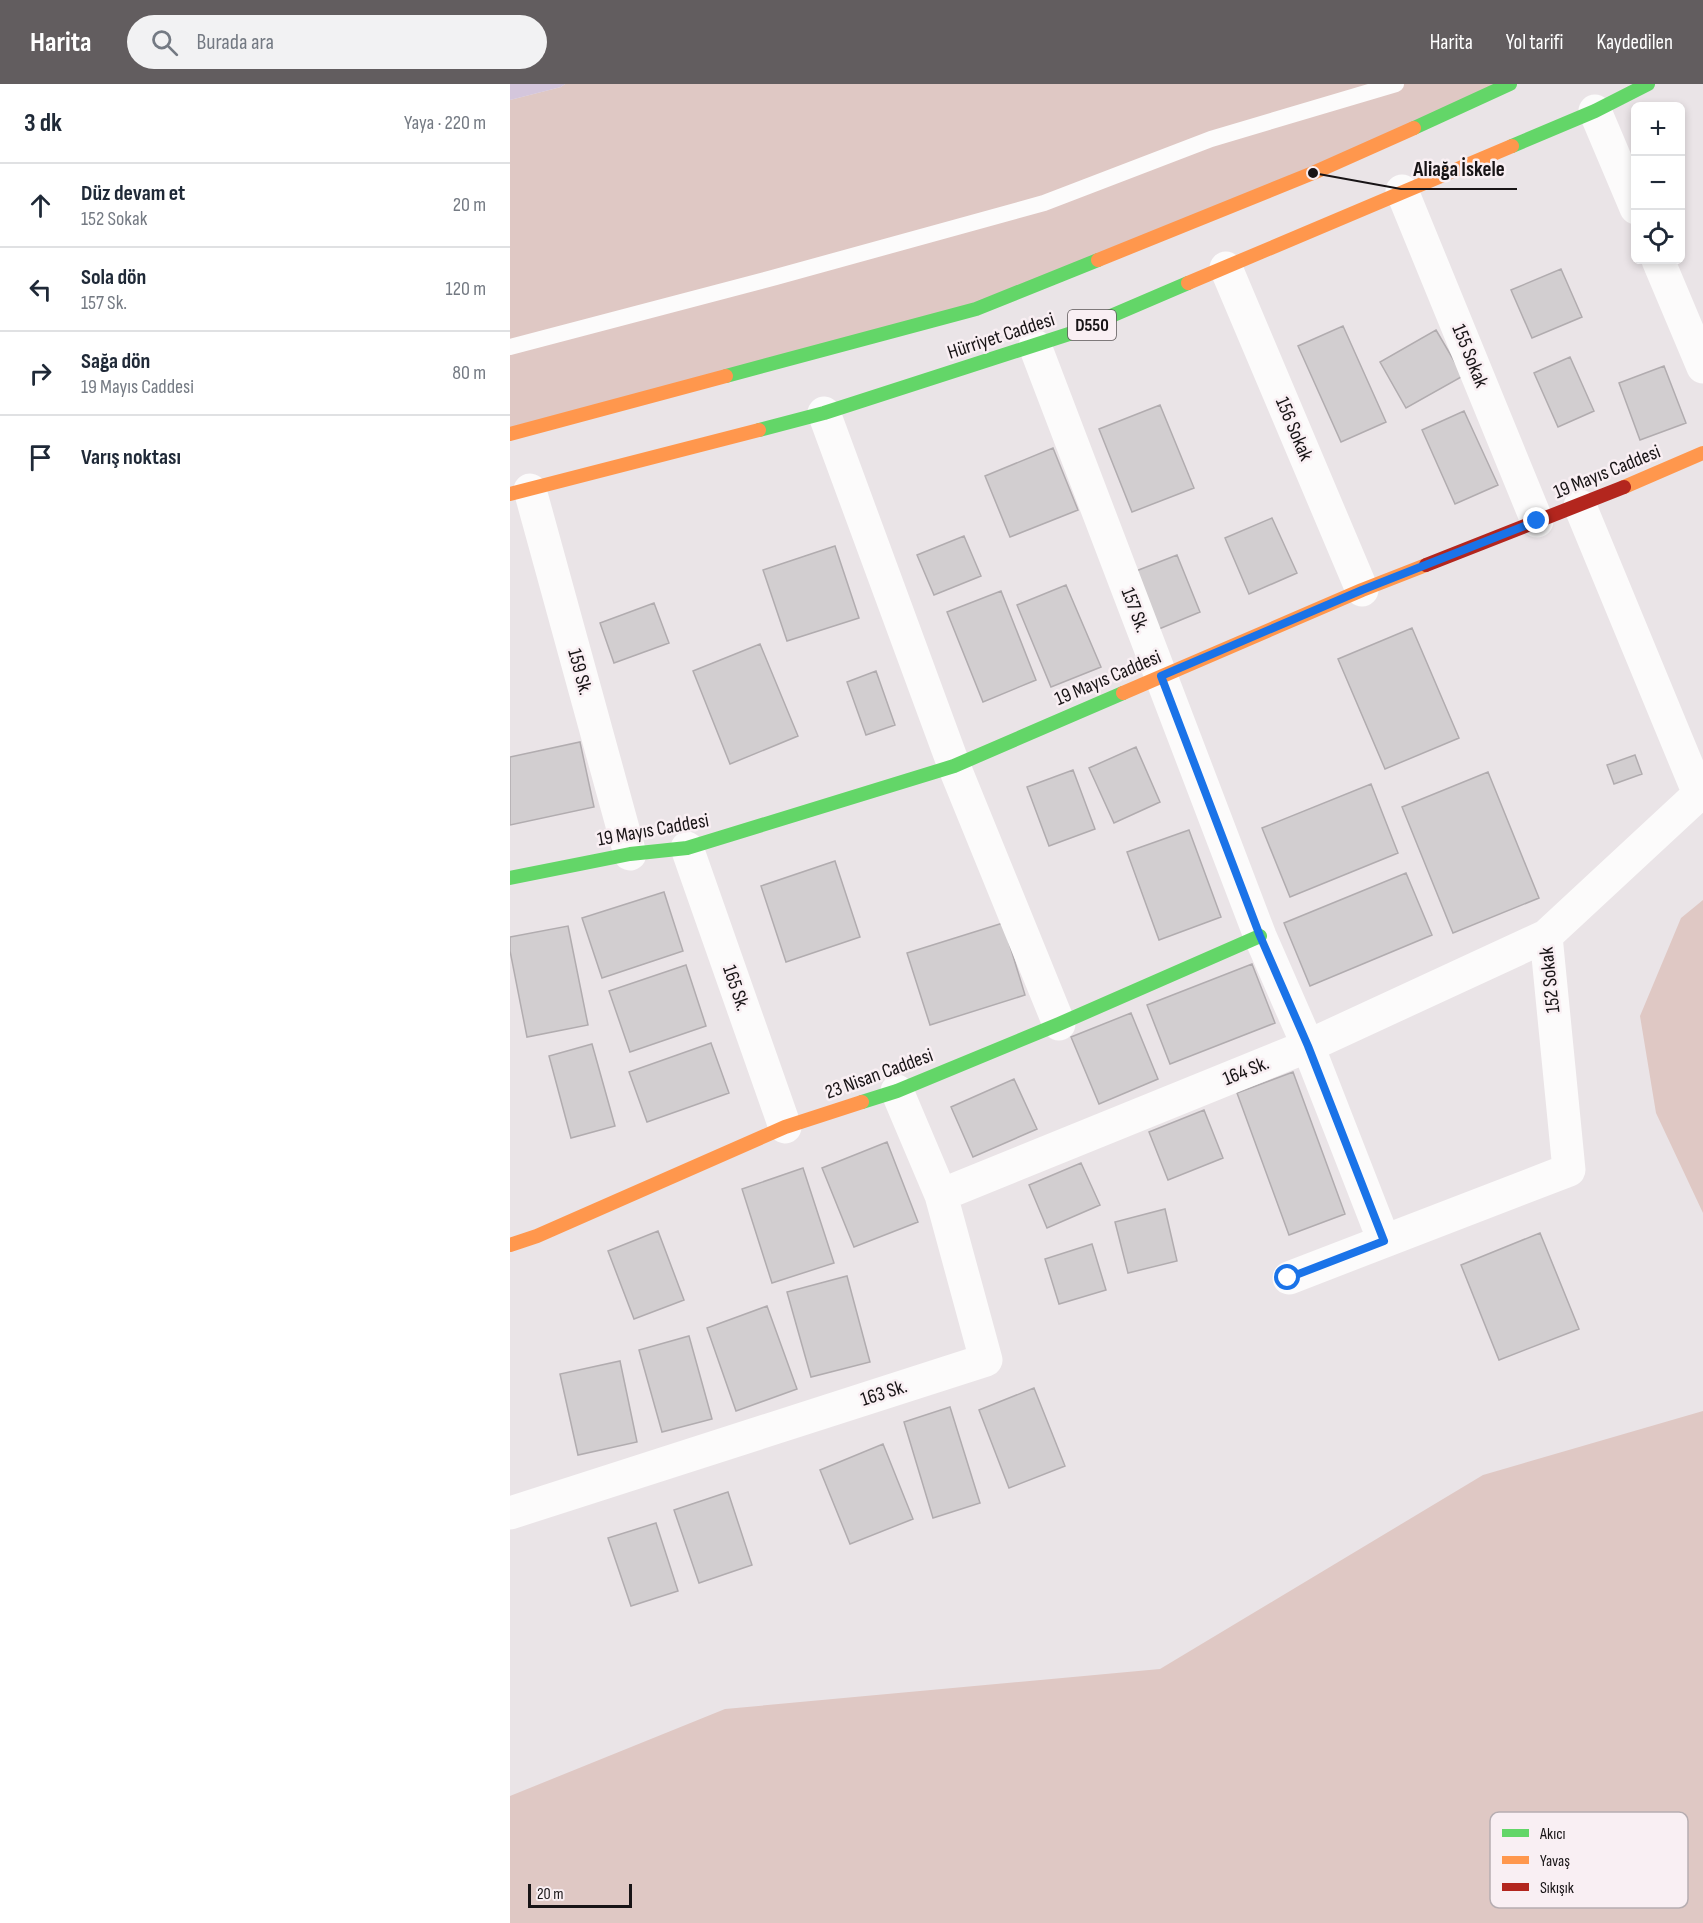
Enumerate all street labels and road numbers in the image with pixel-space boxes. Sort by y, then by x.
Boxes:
street label: Hürriyet Caddesi [944,307,1058,365]
road number: D550 [1068,310,1116,340]
street label: 155 Sokak [1447,321,1494,391]
street label: 156 Sokak [1270,394,1318,465]
street label: 19 Mayıs Caddesi [1550,440,1664,504]
street label: 157 Sk. [1116,584,1154,636]
street label: 19 Mayıs Caddesi [1051,645,1165,711]
street label: 159 Sk. [562,646,598,698]
street label: 19 Mayıs Caddesi [595,808,711,852]
street label: 152 Sokak [1535,945,1565,1014]
street label: 165 Sk. [717,962,755,1014]
street label: 23 Nisan Caddesi [822,1043,936,1105]
street label: 164 Sk. [1219,1051,1273,1091]
street label: 163 Sk. [858,1374,910,1412]

